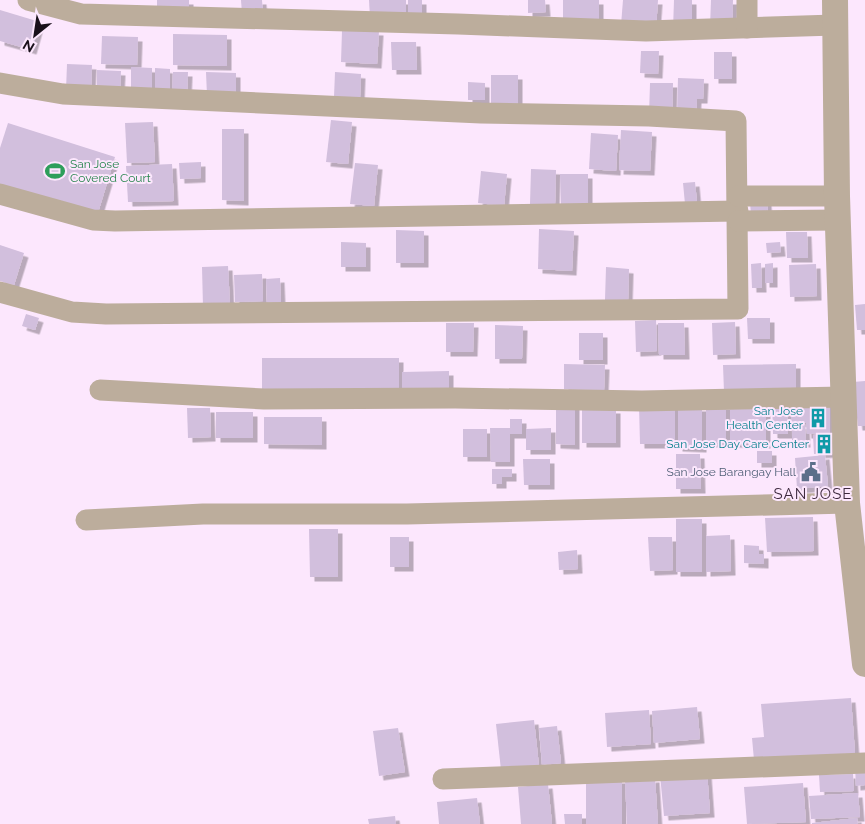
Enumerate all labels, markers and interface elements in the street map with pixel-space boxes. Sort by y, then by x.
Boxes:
north arrow [10,10,60,60]
text: N [20,37,37,56]
place label: San Jose Covered Court [70,157,151,185]
sports icon: San Jose Covered Court [44,160,66,182]
place label: San Jose Health Center [726,404,804,432]
building icon: San Jose Health Center [807,407,829,429]
building icon: San Jose Day Care Center [813,433,835,455]
place label: San Jose Day Care Center [666,437,810,451]
public building icon: San Jose Barangay Hall [800,461,822,483]
place label: San Jose Barangay Hall [667,465,797,479]
district label: SAN JOSE [774,485,852,503]

